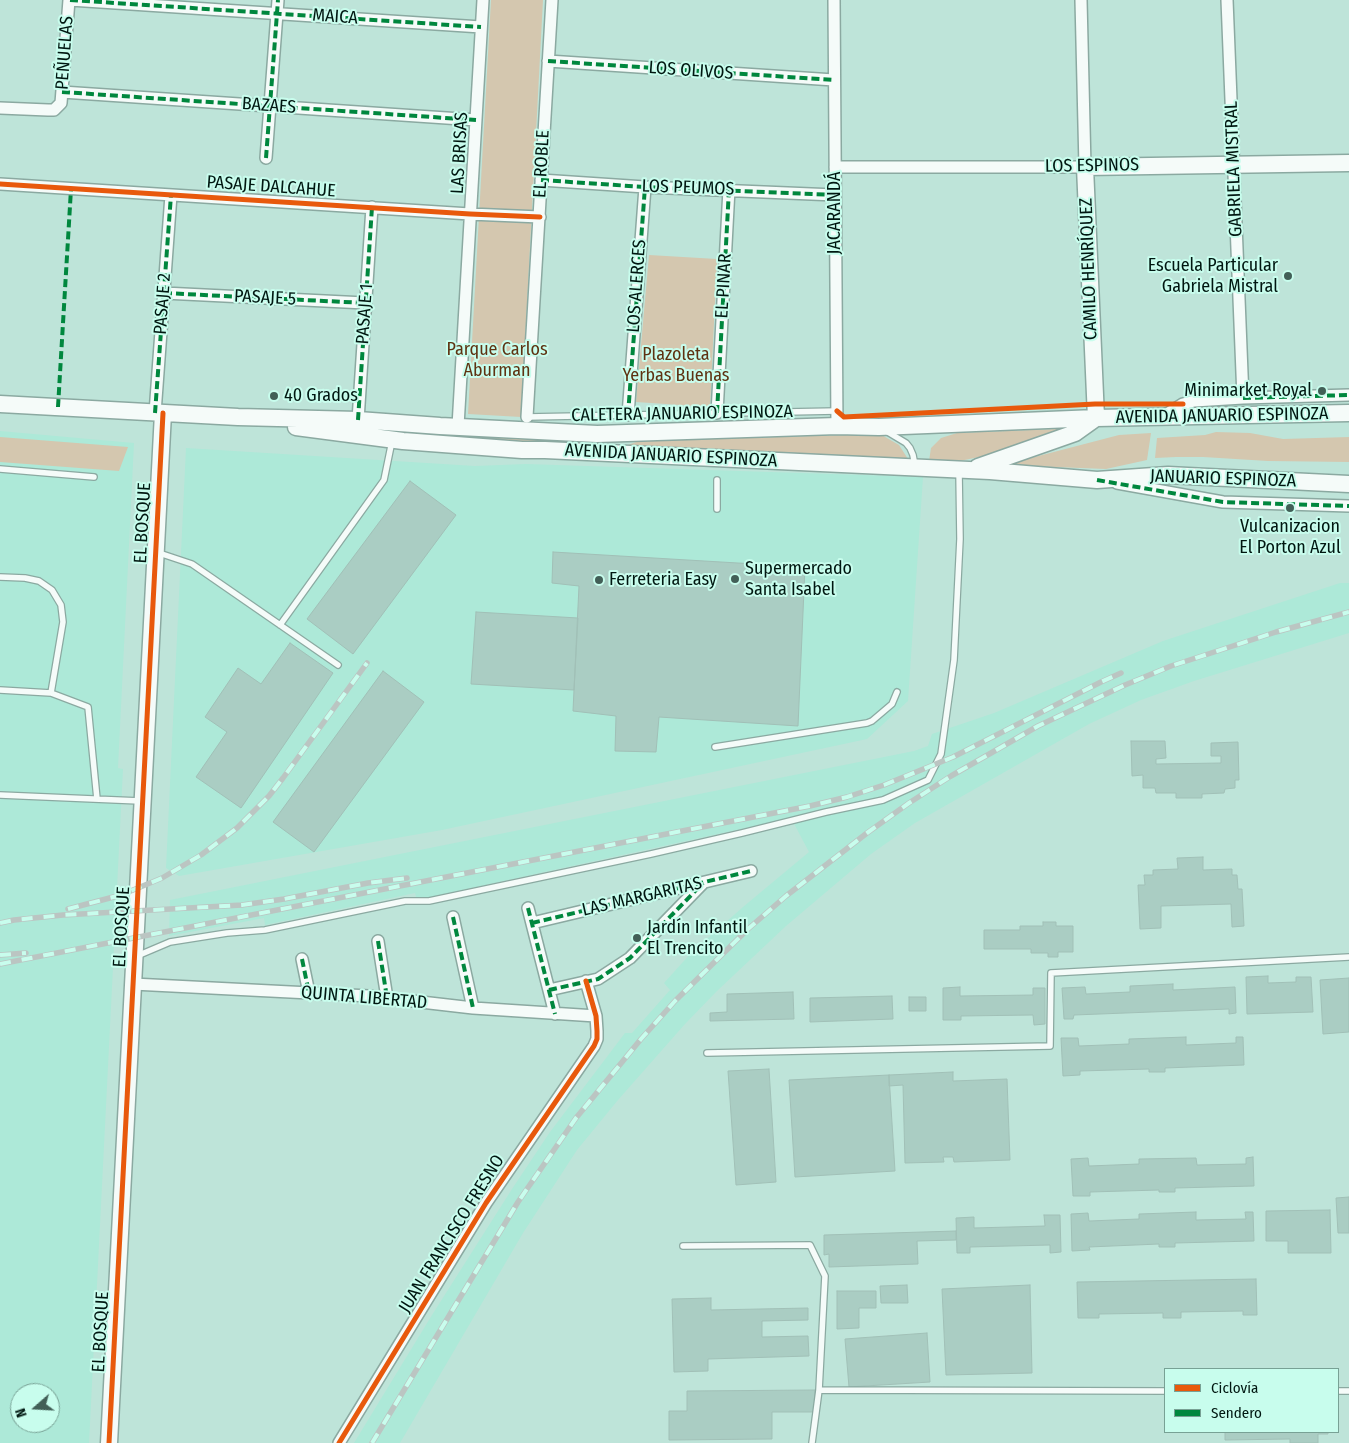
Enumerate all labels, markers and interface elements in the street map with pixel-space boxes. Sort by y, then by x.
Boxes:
street label: MAICA [312,5,358,29]
street label: PEÑUELAS [52,15,78,91]
street label: LOS OLIVOS [648,57,734,85]
street label: BAZAES [241,93,297,119]
street label: GABRIELA MISTRAL [1221,101,1247,237]
street label: LAS BRISAS [447,111,473,195]
street label: EL ROBLE [529,130,555,198]
street label: LOS ESPINOS [1045,154,1139,178]
street label: PASAJE DALCAHUE [206,172,336,202]
street label: JACARANDÁ [824,172,846,254]
street label: LOS PEUMOS [641,176,735,200]
street label: CAMILO HENRÍQUEZ [1076,198,1102,340]
street label: LOS ALERCES [623,239,651,333]
street label: EL PINAR [712,253,736,319]
place label: Escuela Particular Gabriela Mistral [1148,255,1278,298]
marker: Escuela Particular Gabriela Mistral [1282,270,1294,282]
street label: PASAJE 2 [150,273,176,335]
street label: PASAJE 1 [352,283,378,345]
street label: PASAJE 5 [233,286,297,310]
park label: Parque Carlos Aburman [446,339,548,382]
park label: Plazoleta Yerbas Buenas [622,344,730,386]
place label: Minimarket Royal [1184,380,1312,402]
place label: 40 Grados [284,385,358,407]
marker: Minimarket Royal [1316,385,1328,397]
marker: 40 Grados [268,390,280,402]
street label: CALETERA JANUARIO ESPINOZA [571,401,793,427]
street label: AVENIDA JANUARIO ESPINOZA [1115,403,1329,429]
street label: AVENIDA JANUARIO ESPINOZA [564,440,778,472]
street label: JANUARIO ESPINOZA [1150,466,1296,492]
street label: EL BOSQUE [130,482,156,564]
marker: Vulcanizacion El Porton Azul [1284,502,1296,514]
place label: Vulcanizacion El Porton Azul [1239,516,1341,558]
place label: Supermercado Santa Isabel [745,558,852,600]
place label: Ferreteria Easy [609,569,717,591]
marker: Supermercado Santa Isabel [729,573,741,585]
marker: Ferreteria Easy [593,574,605,586]
street label: LAS MARGARITAS [580,873,704,921]
street label: EL BOSQUE [109,886,135,968]
place label: Jardín Infantil El Trencito [647,917,747,960]
marker: Jardín Infantil El Trencito [631,932,643,944]
street label: QUINTA LIBERTAD [300,982,428,1014]
street label: JUAN FRANCISCO FRESNO [395,1151,509,1317]
street label: EL BOSQUE [88,1291,114,1373]
legend [1164,1368,1339,1433]
text: Ciclovía [1211,1379,1258,1397]
north arrow [10,1383,60,1433]
text: Sendero [1211,1404,1262,1422]
text: N [12,1406,31,1419]

